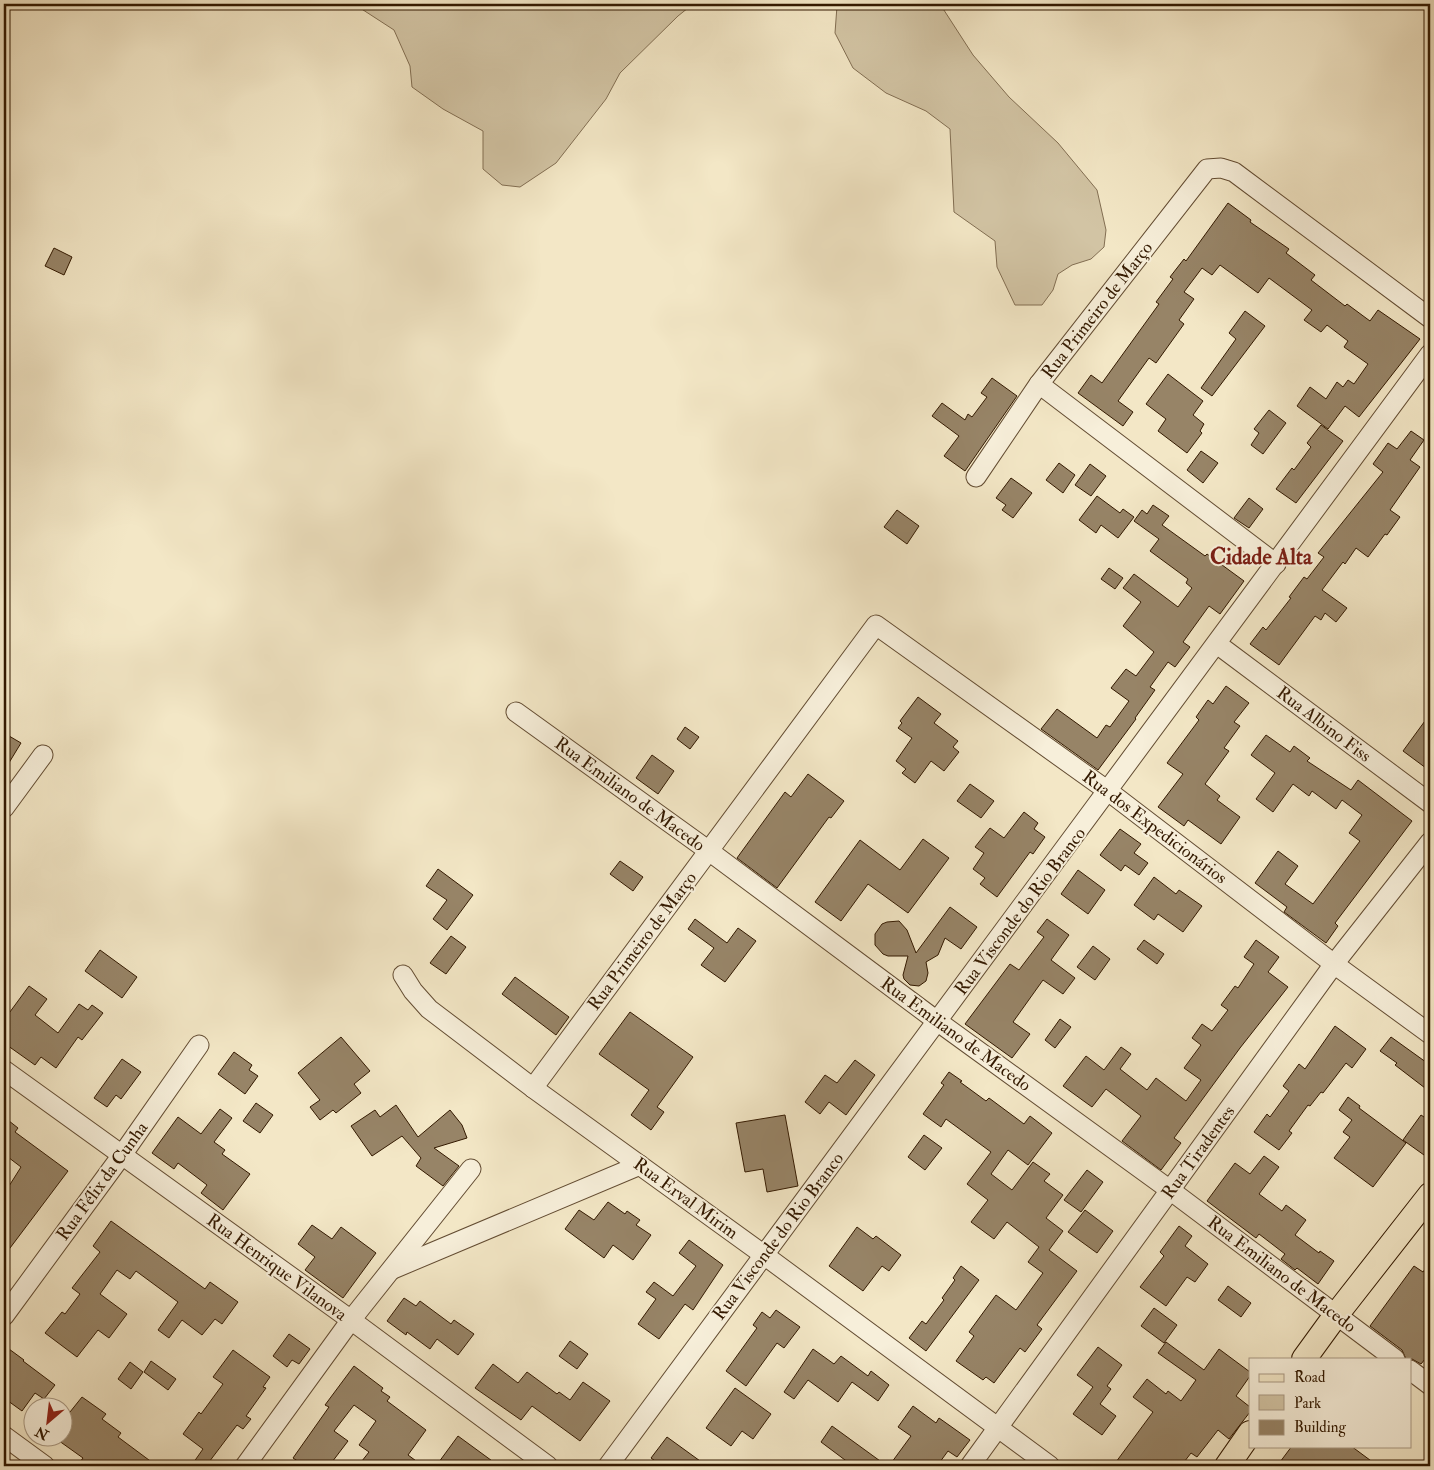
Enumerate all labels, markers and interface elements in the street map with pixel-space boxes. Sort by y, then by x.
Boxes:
street label: Rua Primeiro de Março [1037,237,1158,383]
district label: Cidade Alta [1210,543,1313,571]
street label: Rua Albino Fiss [1272,681,1376,767]
street label: Rua Emiliano de Macedo [550,732,710,857]
street label: Rua dos Expedicionários [1078,765,1232,889]
street label: Rua Visconde do Rio Branco [950,823,1091,1000]
street label: Rua Primeiro de Março [583,867,702,1015]
street label: Rua Emiliano de Macedo [876,972,1036,1097]
street label: Rua Tiradentes [1157,1101,1240,1204]
street label: Rua Félix da Cunha [52,1117,154,1245]
street label: Rua Visconde do Rio Branco [708,1148,849,1325]
street label: Rua Erval Mirim [629,1153,743,1244]
street label: Rua Henrique Vilanova [202,1209,352,1327]
street label: Rua Emiliano de Macedo [1203,1211,1361,1338]
legend [1249,1358,1412,1448]
text: Road [1294,1368,1326,1387]
text: Park [1294,1394,1321,1413]
north arrow [22,1398,72,1448]
text: Building [1294,1418,1346,1437]
text: N [32,1422,53,1444]

